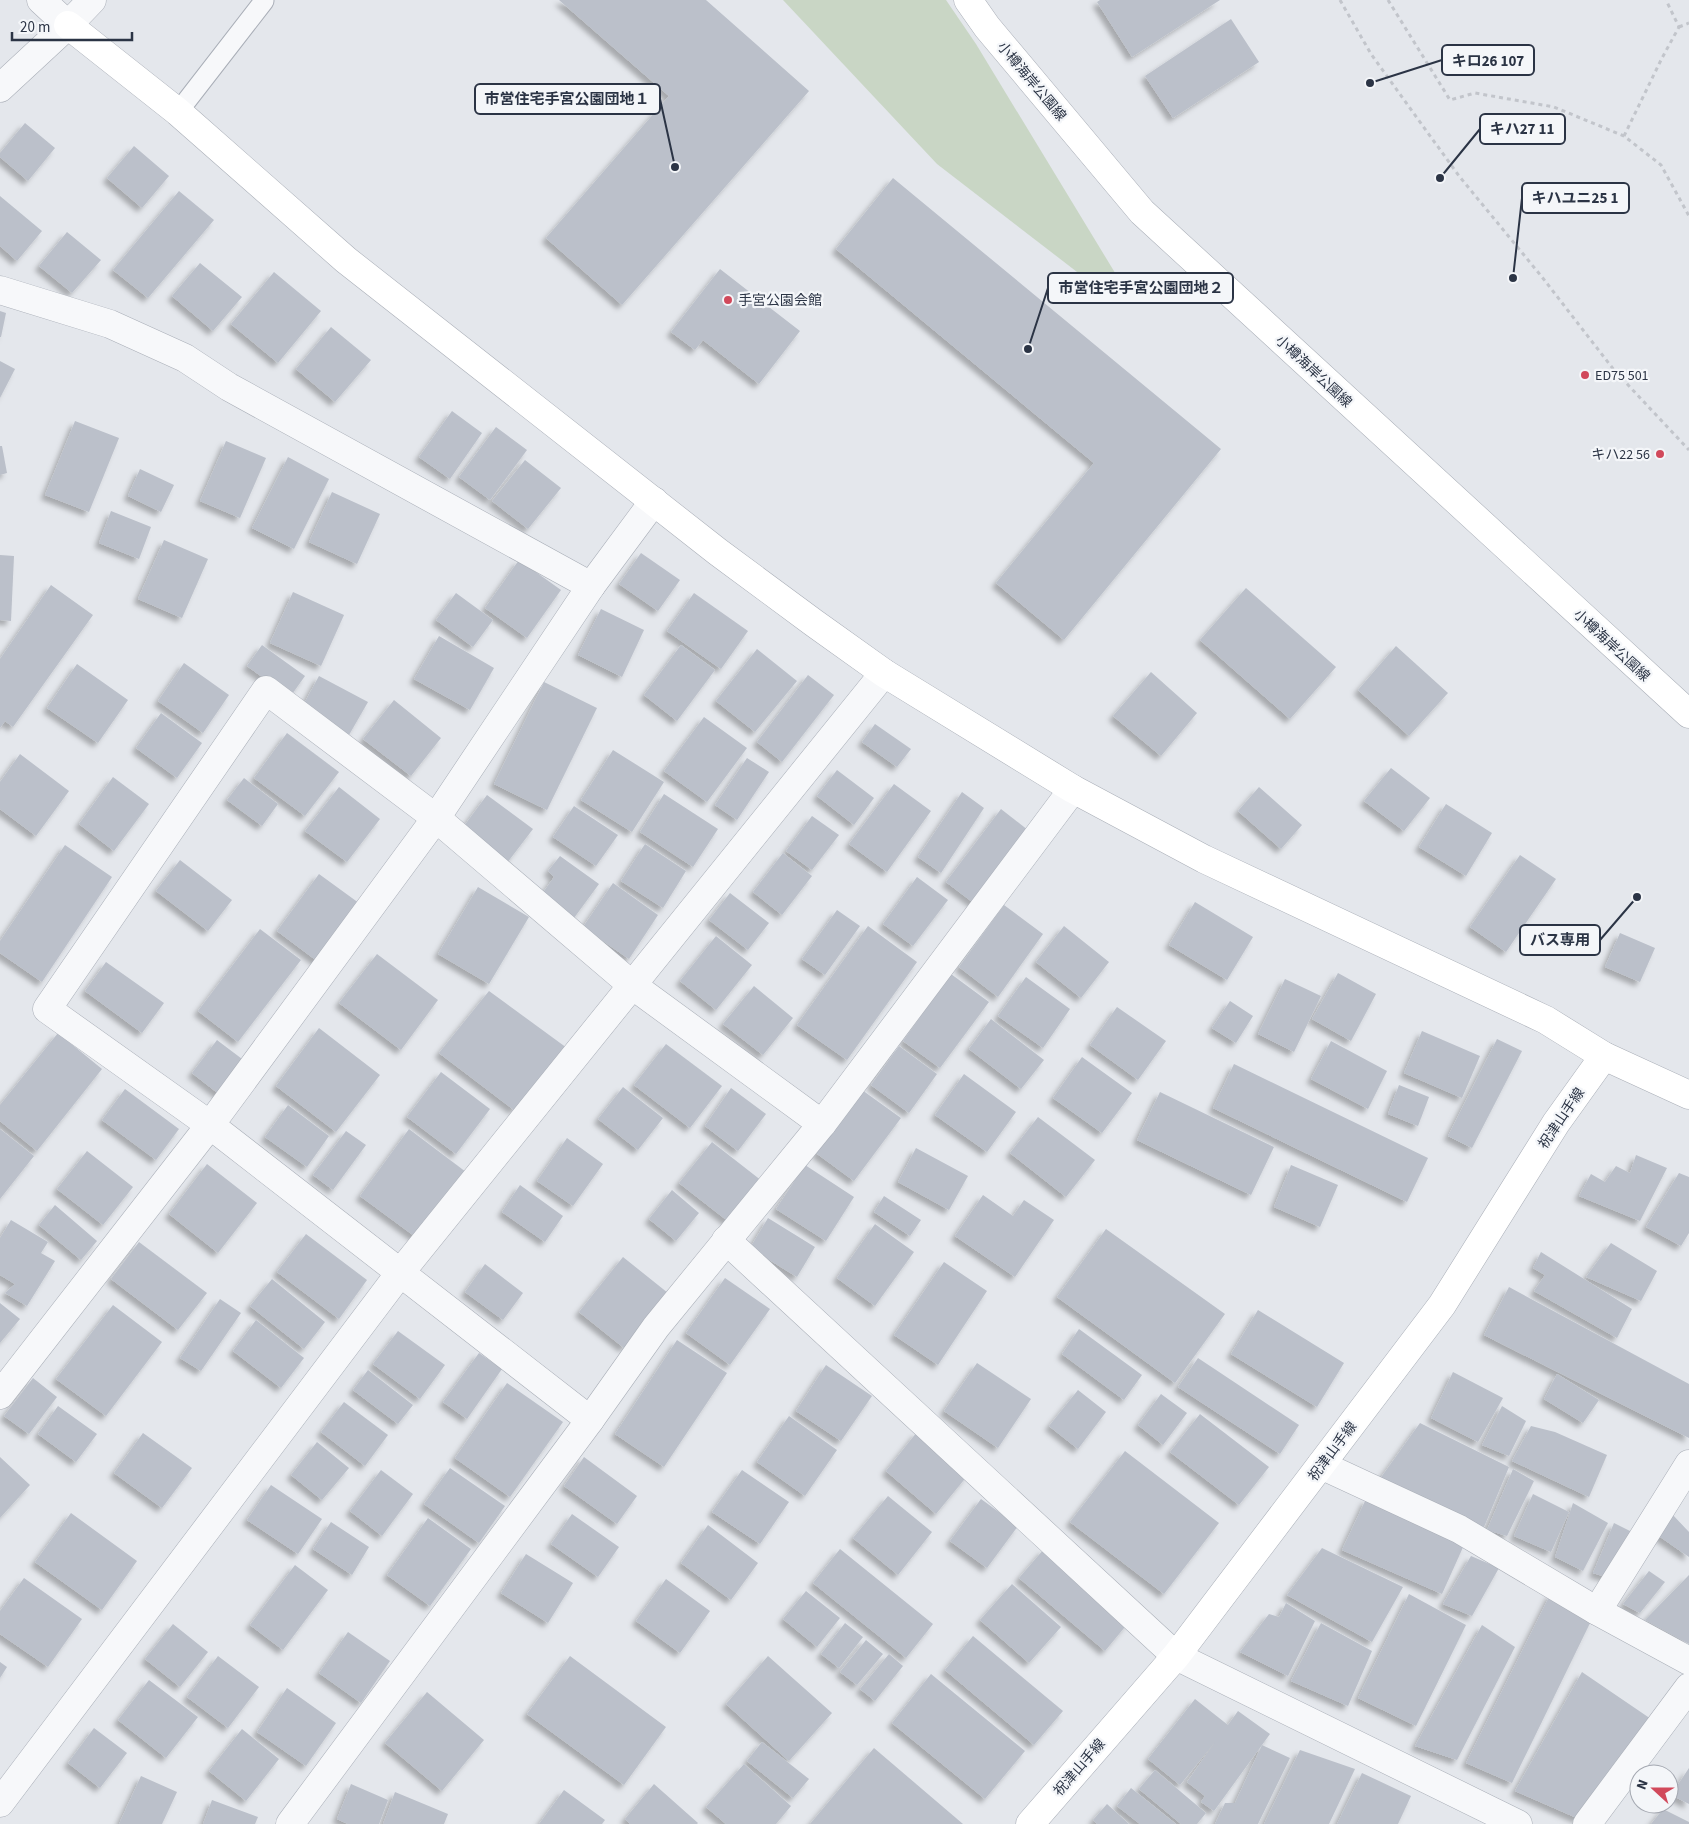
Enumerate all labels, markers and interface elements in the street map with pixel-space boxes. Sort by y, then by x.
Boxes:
scale bar [12,10,132,42]
text: 20 m [20,17,50,38]
street label: 小樽海岸公園線 [992,38,1070,126]
callout: キロ26 107 [1442,45,1534,75]
text: キロ26 107 [1452,51,1524,72]
callout: 市営住宅手宮公園団地１ [475,84,660,114]
text: 市営住宅手宮公園団地１ [484,89,650,110]
callout: キハ27 11 [1480,114,1565,144]
text: キハ27 11 [1490,119,1554,140]
callout: キハユニ25 1 [1522,183,1629,213]
text: キハユニ25 1 [1532,188,1618,209]
callout: 市営住宅手宮公園団地２ [1048,273,1233,303]
text: 市営住宅手宮公園団地２ [1058,278,1224,299]
place label: 手宮公園会館 [738,291,822,311]
marker: 手宮公園会館 [722,294,734,306]
street label: 小樽海岸公園線 [1271,331,1356,412]
place label: ED75 501 [1595,366,1649,386]
marker: ED75 501 [1579,369,1591,381]
place label: キハ22 56 [1591,445,1650,465]
marker: キハ22 56 [1654,448,1666,460]
street label: 小樽海岸公園線 [1569,605,1654,686]
callout: バス専用 [1520,925,1600,955]
text: バス専用 [1530,930,1590,951]
street label: 祝津山手線 [1534,1084,1590,1153]
street label: 祝津山手線 [1304,1418,1362,1486]
street label: 祝津山手線 [1049,1735,1110,1801]
north arrow [1629,1764,1679,1814]
text: N [1632,1777,1654,1793]

